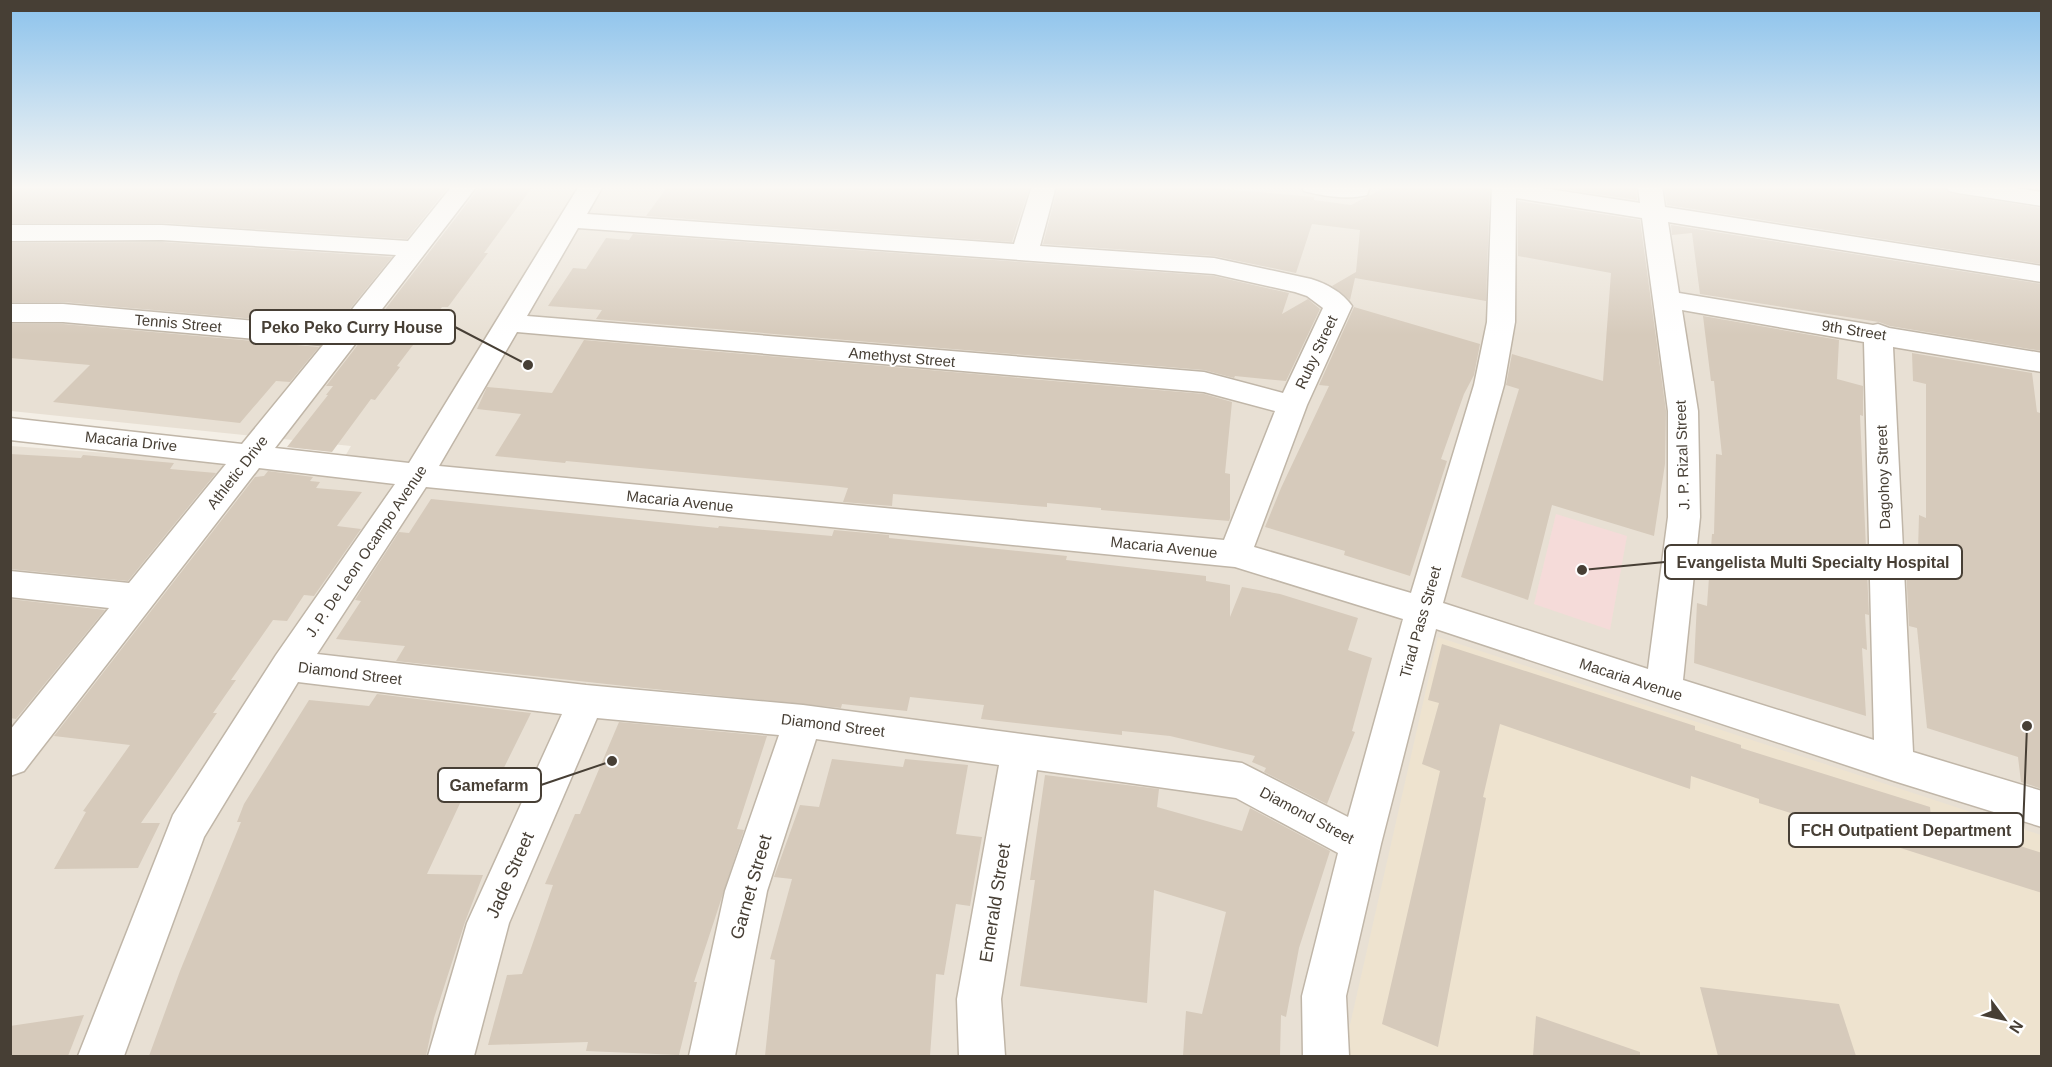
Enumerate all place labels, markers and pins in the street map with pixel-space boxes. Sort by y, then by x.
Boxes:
callout: Peko Peko Curry House [250,310,455,344]
callout: Evangelista Multi Specialty Hospital [1665,545,1962,579]
callout: Gamefarm [438,768,541,802]
callout: FCH Outpatient Department [1789,813,2023,847]

